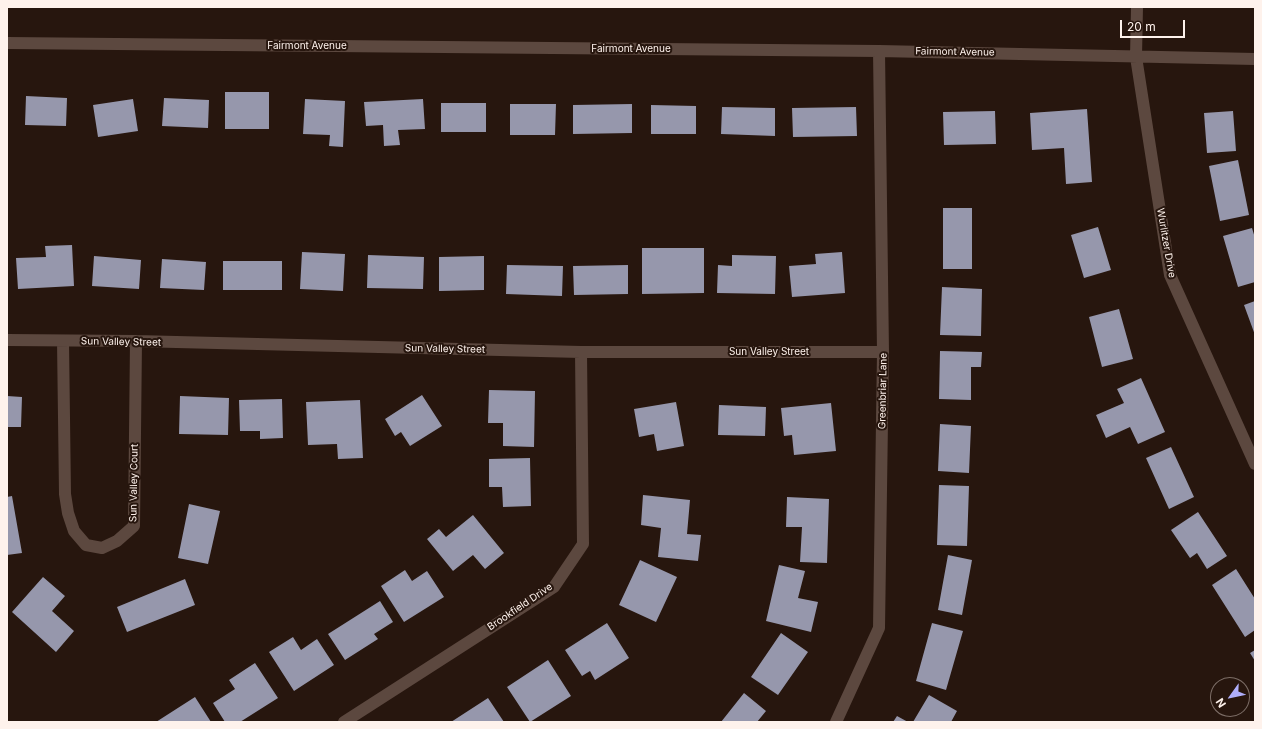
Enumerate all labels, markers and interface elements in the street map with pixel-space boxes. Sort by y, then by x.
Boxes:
scale bar [1122,12,1187,38]
text: 20 m [1127,19,1156,34]
street label: Fairmont Avenue [267,40,347,52]
street label: Fairmont Avenue [591,43,671,55]
street label: Fairmont Avenue [915,45,995,59]
street label: Wurlitzer Drive [1154,207,1178,279]
street label: Sun Valley Street [81,335,161,349]
street label: Sun Valley Street [405,342,485,356]
street label: Sun Valley Street [729,346,809,358]
street label: Greenbriar Lane [876,353,890,429]
street label: Sun Valley Court [127,444,141,522]
street label: Brookfield Drive [485,581,555,633]
north arrow [1210,677,1250,717]
text: N [1213,696,1229,710]

